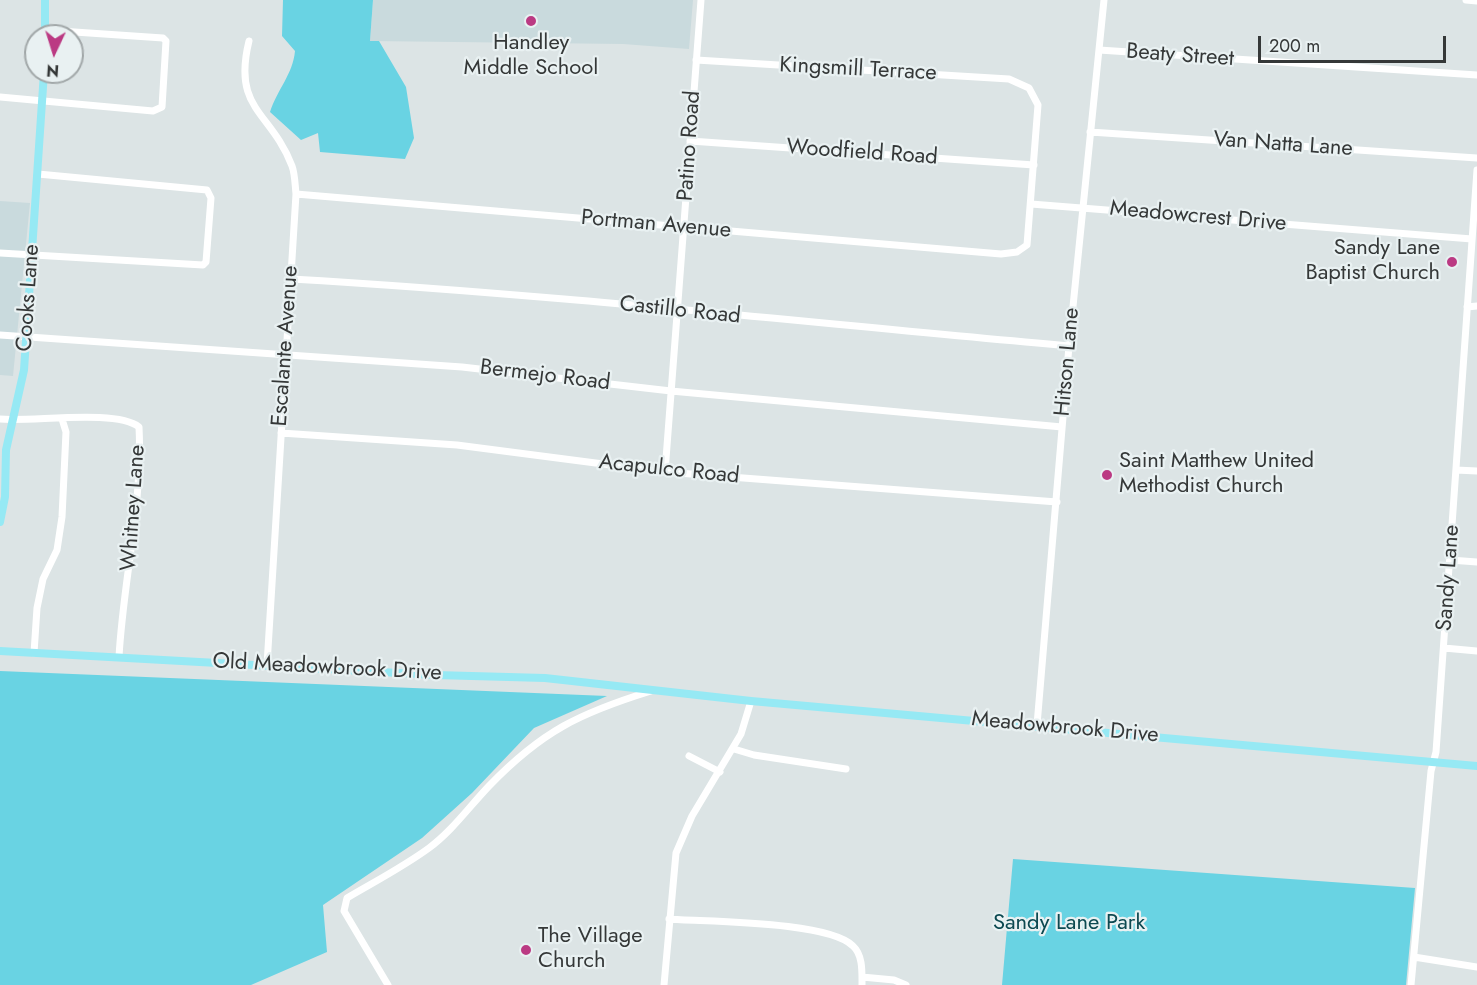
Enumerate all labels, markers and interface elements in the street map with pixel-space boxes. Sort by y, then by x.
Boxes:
marker: Handley Middle School [524,14,538,28]
north arrow [24,24,84,84]
scale bar [1261,24,1448,62]
place label: Handley Middle School [464,31,598,82]
text: 200 m [1269,33,1320,59]
street label: Beaty Street [1125,39,1235,73]
street label: Kingsmill Terrace [779,53,937,87]
text: N [46,59,60,82]
street label: Patino Road [673,90,707,202]
street label: Van Natta Lane [1212,127,1354,163]
street label: Woodfield Road [785,135,939,171]
street label: Meadowcrest Drive [1109,196,1287,238]
street label: Portman Avenue [580,205,732,245]
place label: Sandy Lane Baptist Church [1305,236,1440,288]
street label: Cooks Lane [12,243,46,353]
marker: Sandy Lane Baptist Church [1445,255,1459,269]
street label: Escalante Avenue [267,265,305,427]
street label: Castillo Road [618,292,742,330]
street label: Hitson Lane [1050,306,1086,418]
street label: Bermejo Road [478,355,612,397]
street label: Whitney Lane [116,444,152,572]
street label: Acapulco Road [597,449,741,491]
place label: Saint Matthew United Methodist Church [1119,449,1314,500]
marker: Saint Matthew United Methodist Church [1100,468,1114,482]
street label: Sandy Lane [1432,524,1466,632]
street label: Old Meadowbrook Drive [212,649,442,687]
street label: Meadowbrook Drive [970,707,1160,749]
park label: Sandy Lane Park [993,911,1145,937]
place label: The Village Church [538,924,643,975]
marker: The Village Church [519,943,533,957]

